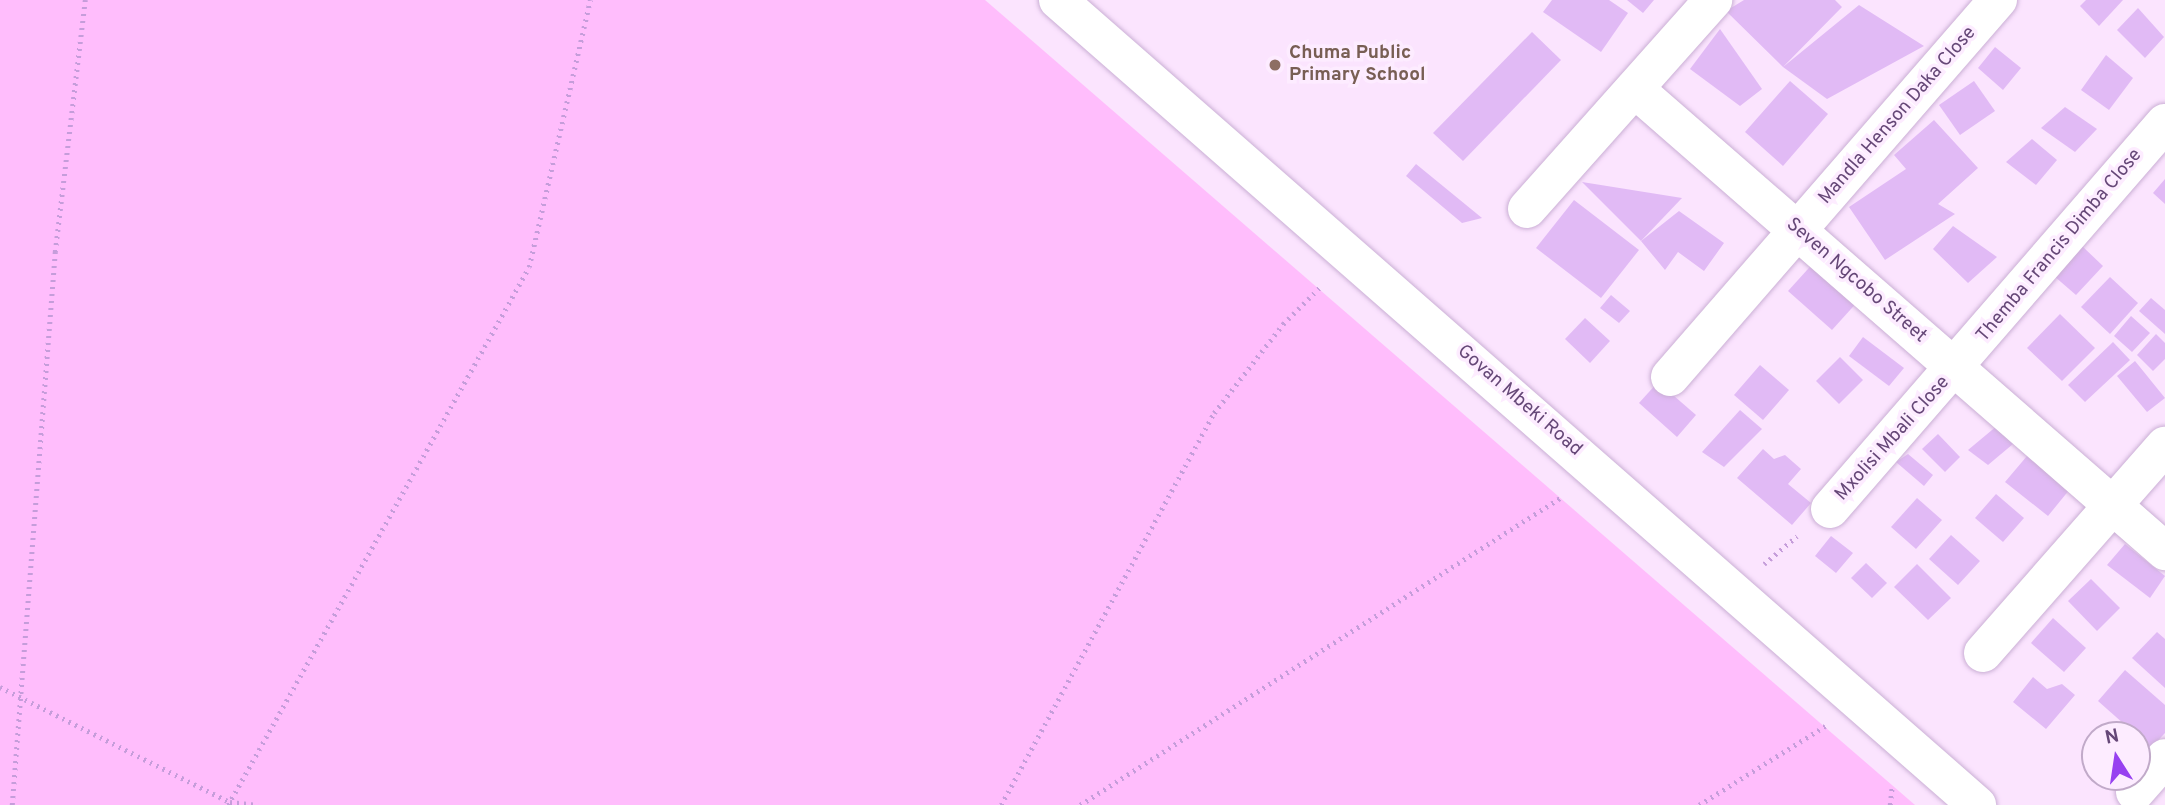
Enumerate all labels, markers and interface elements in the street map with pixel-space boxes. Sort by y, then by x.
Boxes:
street label: Mandla Henson Daka Close [1815,22,1981,210]
place label: Chuma Public Primary School [1289,43,1425,87]
marker: Chuma Public Primary School [1267,57,1283,73]
street label: Themba Francis Dimba Close [1973,145,2147,347]
street label: Seven Ngcobo Street [1781,214,1931,348]
street label: Govan Mbeki Road [1452,341,1586,461]
street label: Mxolisi Mbali Close [1831,372,1955,506]
north arrow [2081,721,2151,791]
text: N [2103,724,2121,751]

